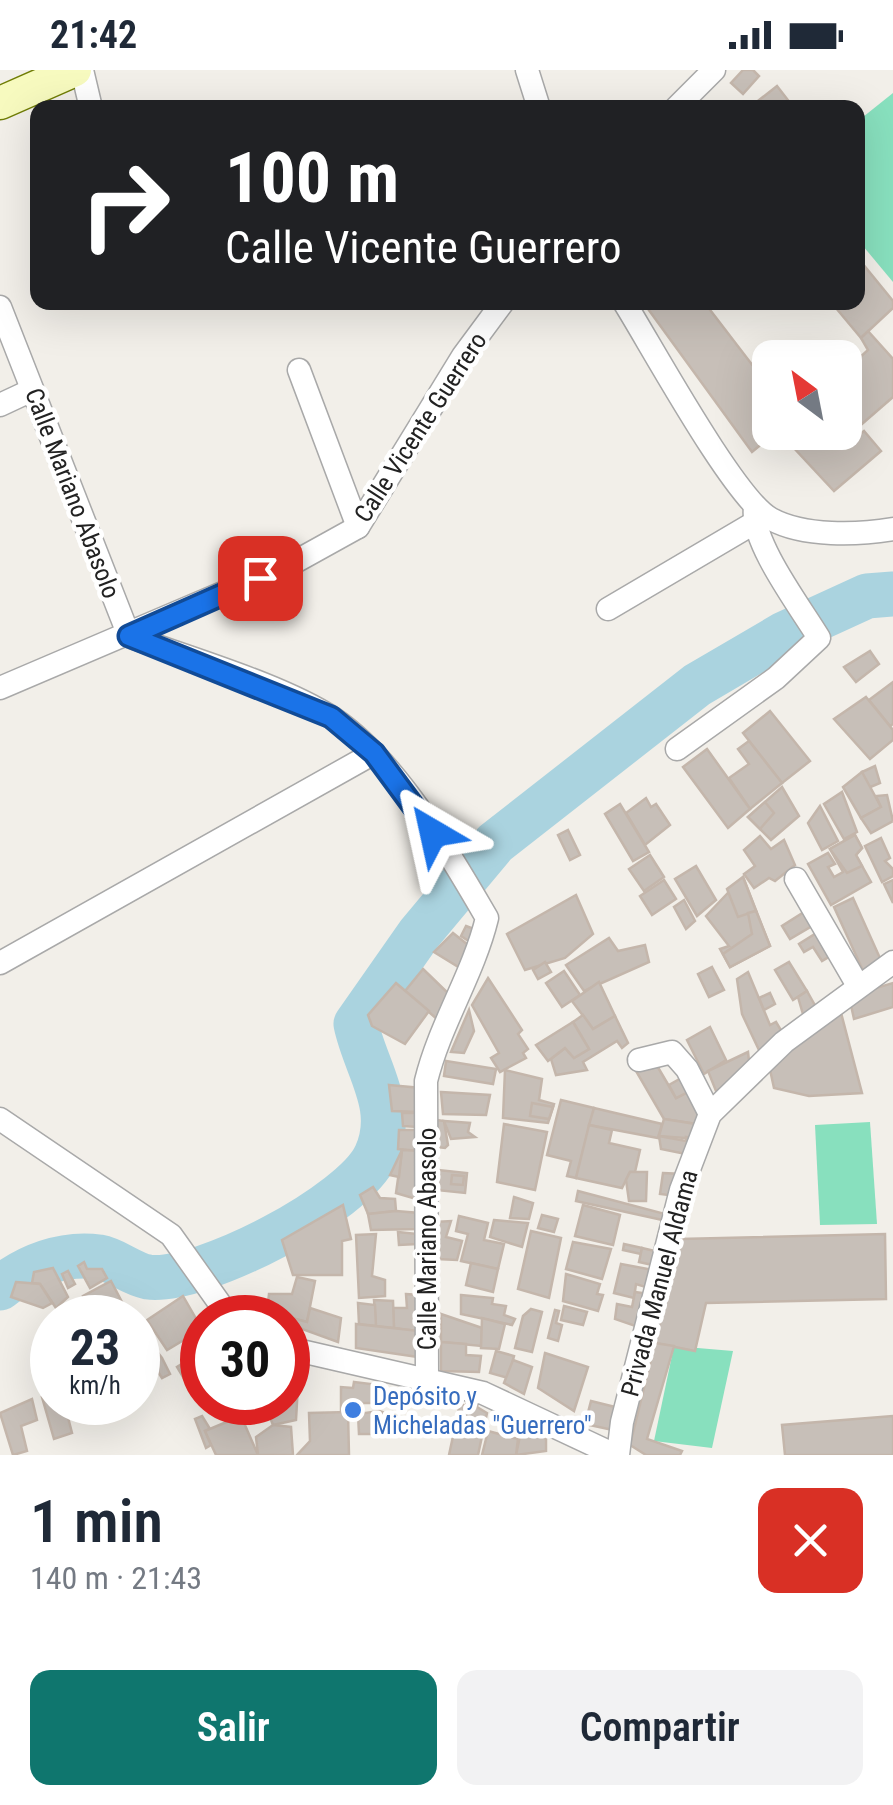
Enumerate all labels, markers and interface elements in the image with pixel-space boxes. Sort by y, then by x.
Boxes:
text: 21:42 [50,13,137,57]
text: 100 m [225,137,399,219]
icon: right [60,140,190,270]
text: Calle Vicente Guerrero [225,221,622,274]
street label: Calle Vicente Guerrero [348,327,493,528]
north arrow [752,340,862,450]
map controls [752,340,862,450]
street label: Calle Mariano Abasolo [19,384,126,602]
pin [218,536,303,621]
icon: arrive [233,551,288,606]
position arrow [381,781,485,885]
street label: Calle Mariano Abasolo [413,1128,442,1350]
street label: Privada Manuel Aldama [615,1167,704,1400]
speed limit sign: 30 [180,1295,310,1425]
text: 23 [70,1319,120,1377]
text: km/h [69,1371,121,1400]
place label: Depósito y Micheladas "Guerrero" [373,1382,592,1440]
marker: Depósito y Micheladas "Guerrero" [342,1399,364,1421]
text: 1 min [30,1486,163,1557]
button: close [758,1488,863,1593]
text: 140 m · 21:43 [30,1559,202,1597]
button: Salir [30,1670,437,1785]
button: Compartir [457,1670,863,1785]

